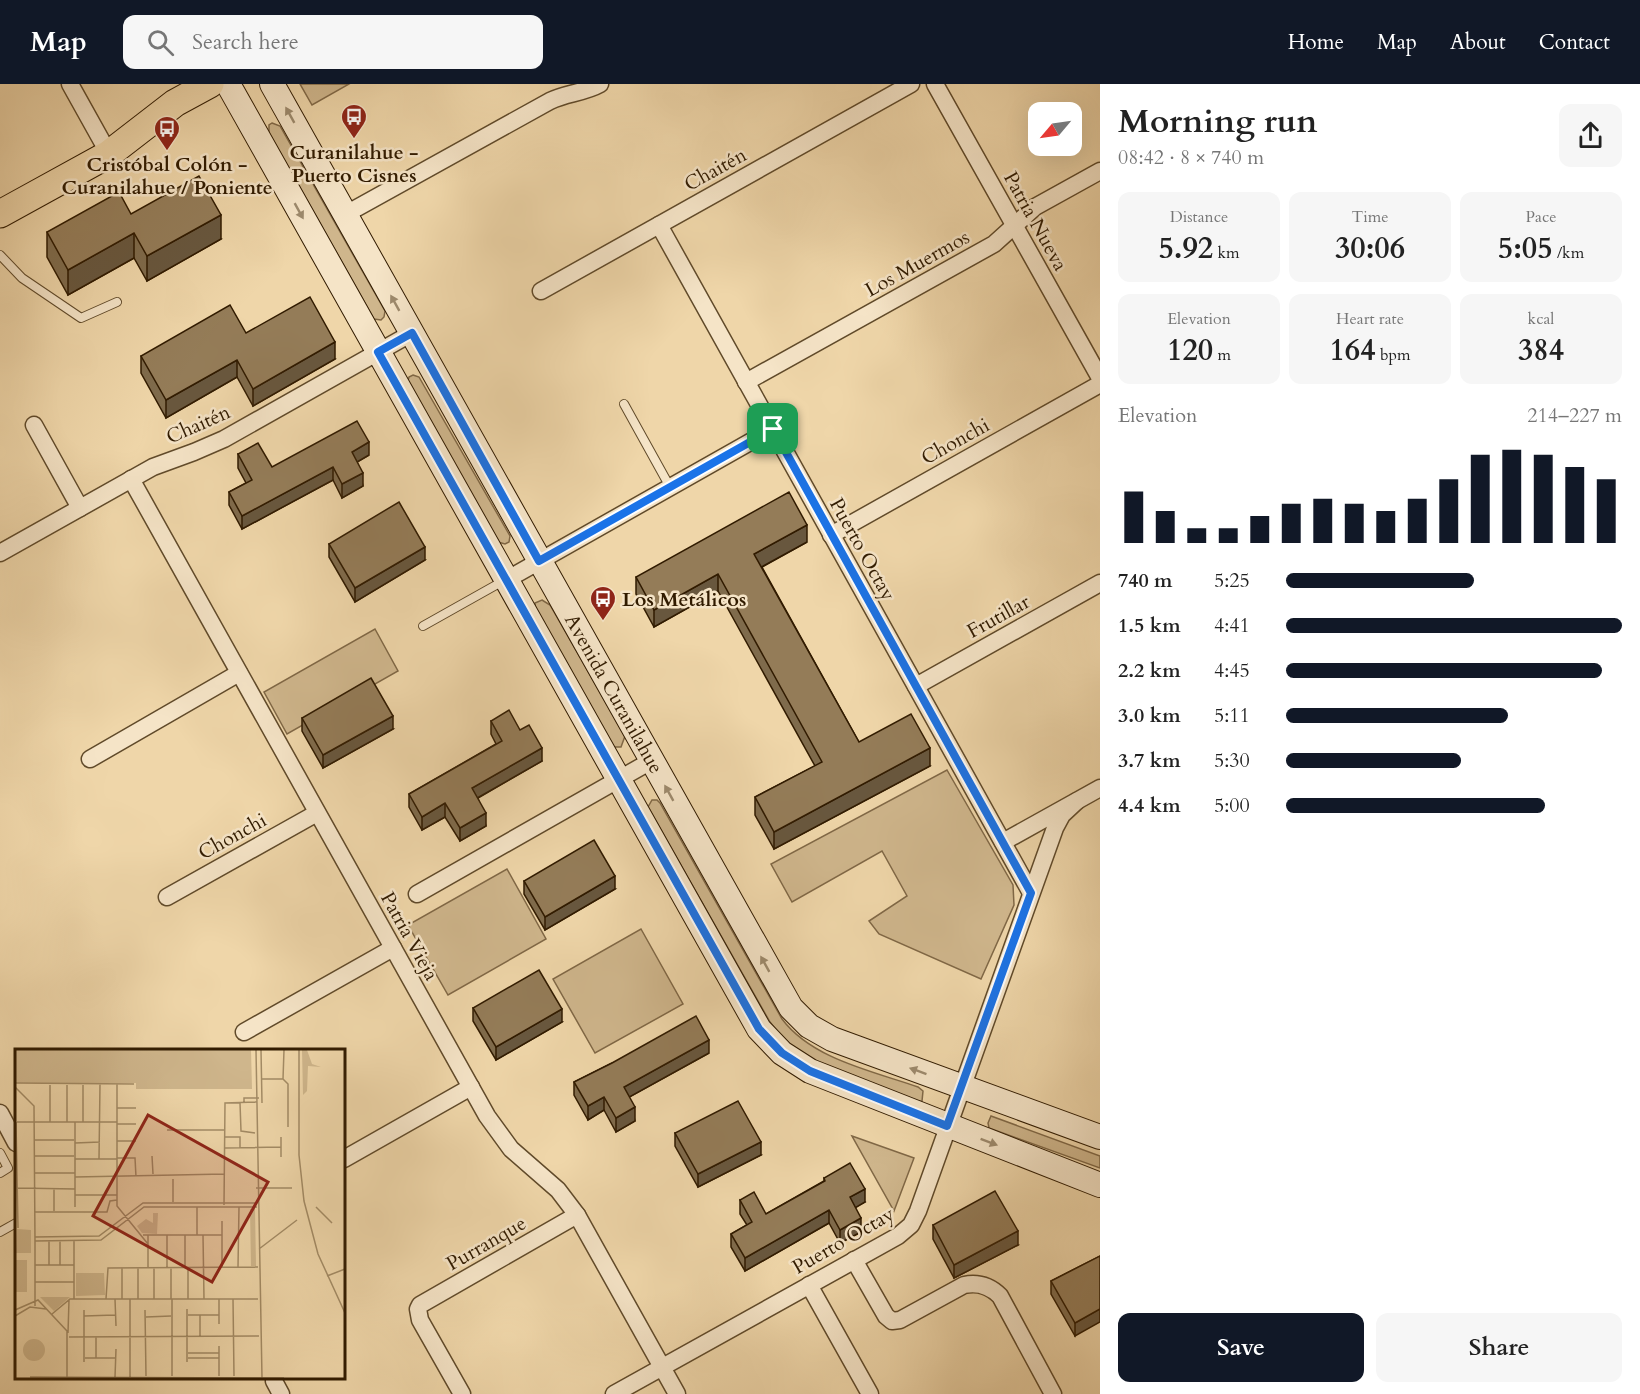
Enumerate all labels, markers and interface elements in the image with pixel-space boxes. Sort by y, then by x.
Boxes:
search box [123,15,543,69]
text: Map [30,23,87,61]
icon: search [144,26,177,59]
text: Search here [192,27,299,57]
text: Home [1288,28,1344,57]
text: Map [1377,28,1417,57]
text: About [1450,28,1506,57]
text: Contact [1539,28,1610,57]
text: Morning run [1118,99,1318,144]
bus stop icon: Curanilahue - Puerto Cisnes [339,102,369,140]
north arrow [1028,102,1082,156]
map controls [1028,102,1082,156]
button: share [1559,104,1622,167]
one-way arrow [285,106,295,123]
bus stop icon: Cristóbal Colón - Curanilahue / Poniente [152,114,182,152]
place label: Curanilahue - Puerto Cisnes [289,139,419,189]
street label: Chaitén [679,141,752,198]
text: 08:42 · 8 × 740 m [1118,144,1264,171]
place label: Cristóbal Colón - Curanilahue / Poniente [61,151,273,201]
street label: Patria Nueva [997,167,1074,276]
one-way arrow [294,203,304,220]
text: Distance [1170,206,1228,228]
text: Time [1351,206,1389,228]
text: Pace [1526,206,1556,228]
street label: Los Muermos [860,224,974,303]
text: 5.92 [1158,228,1213,269]
text: 30:06 [1335,228,1405,269]
text: 5:05 [1498,228,1553,269]
text: km [1213,242,1240,264]
text: /km [1553,242,1584,264]
one-way arrow [390,294,400,311]
text: Elevation [1167,308,1231,330]
text: Heart rate [1336,308,1404,330]
text: kcal [1528,308,1554,330]
text: 120 [1167,330,1213,371]
text: 164 [1329,330,1376,371]
text: 384 [1518,330,1564,371]
text: m [1213,344,1231,366]
text: bpm [1376,344,1411,366]
street label: Chaitén [162,398,235,450]
text: Elevation [1118,402,1197,429]
text: 214–227 m [1527,402,1622,429]
pin [747,403,798,454]
street label: Chonchi [916,411,995,471]
icon: arrive [756,412,789,445]
street label: Puerto Octay [823,493,902,606]
text: 740 m [1118,567,1173,594]
text: 5:25 [1214,567,1250,594]
bus stop icon: Los Metálicos [588,584,618,622]
place label: Los Metálicos [622,586,746,613]
street label: Frutillar [962,588,1035,645]
street label: Avenida Curanilahue [558,609,670,778]
text: 1.5 km [1118,612,1181,639]
text: 4:41 [1214,612,1250,639]
text: 2.2 km [1118,657,1181,684]
text: 4:45 [1214,657,1250,684]
text: 3.0 km [1118,702,1181,729]
text: 5:11 [1214,702,1250,729]
text: 3.7 km [1118,747,1181,774]
text: 5:30 [1214,747,1250,774]
one-way arrow [665,785,675,802]
text: 4.4 km [1118,792,1181,819]
text: 5:00 [1214,792,1250,819]
street label: Chonchi [193,806,272,866]
street label: Patria Vieja [374,887,445,986]
one-way arrow [760,955,770,972]
inset map [15,1049,345,1379]
one-way arrow [909,1065,927,1075]
one-way arrow [980,1138,998,1147]
street label: Puerto Octay [787,1200,900,1281]
street label: Purranque [441,1210,531,1277]
button: Save [1118,1313,1364,1382]
button: Share [1376,1313,1622,1382]

